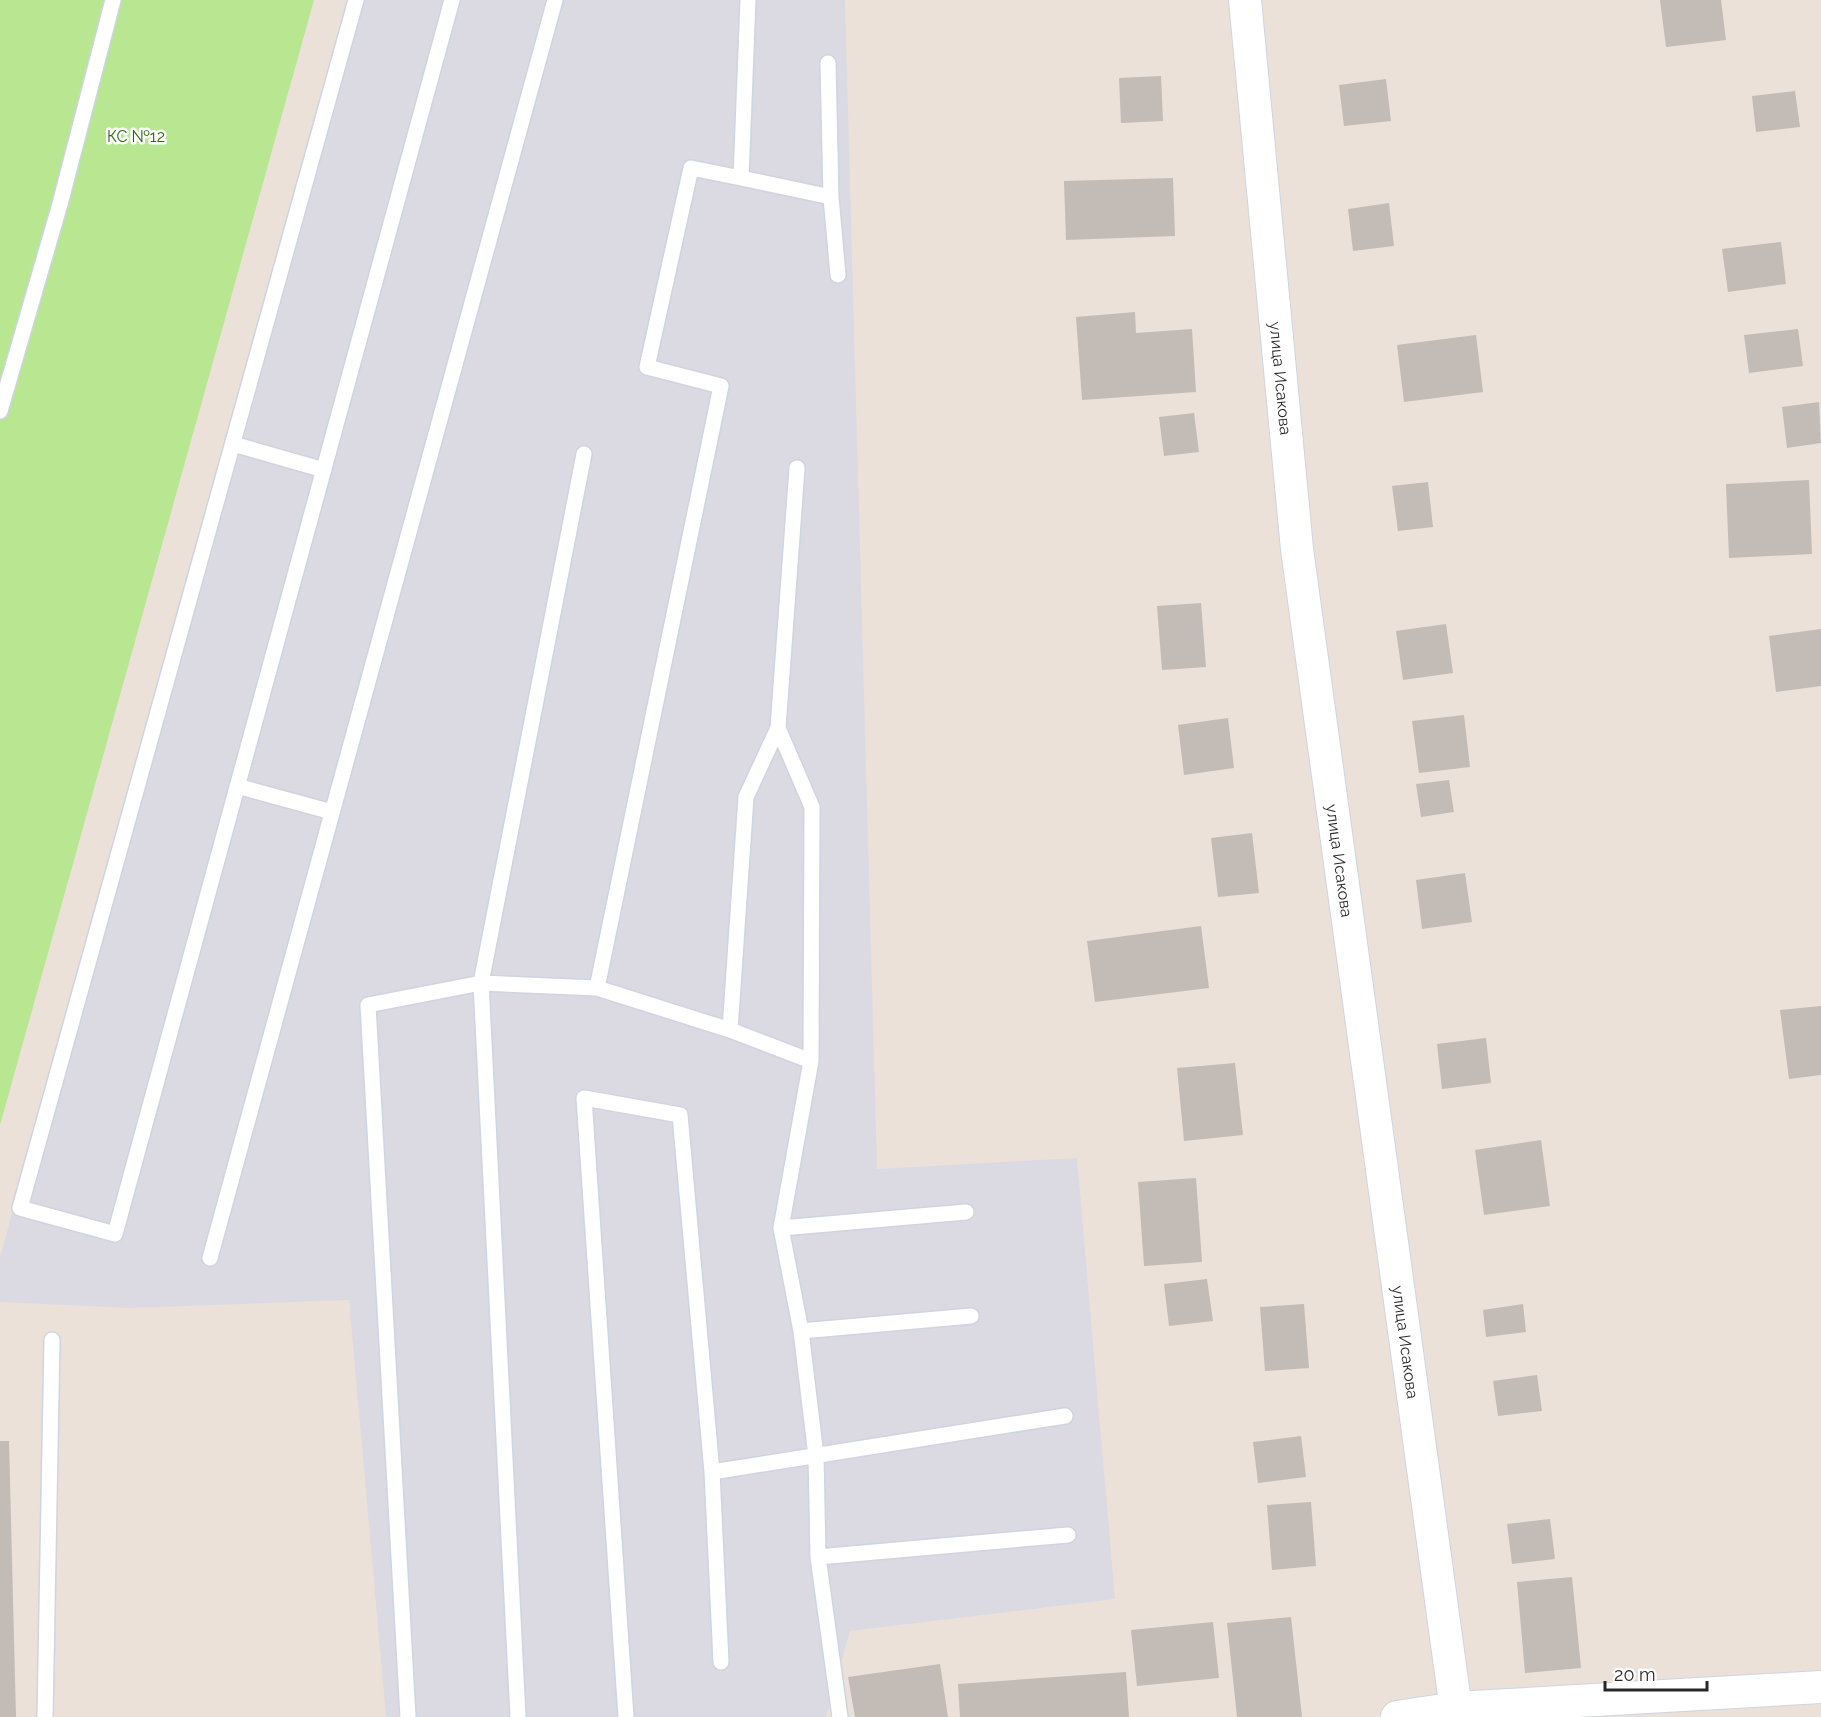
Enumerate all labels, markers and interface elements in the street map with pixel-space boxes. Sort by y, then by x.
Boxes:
park label: КС №12 [107,127,165,146]
street label: улица Исакова [1266,321,1295,436]
street label: улица Исакова [1322,803,1356,918]
street label: улица Исакова [1388,1285,1422,1400]
scale bar [1605,1654,1707,1692]
text: 20 m [1614,1664,1656,1685]

